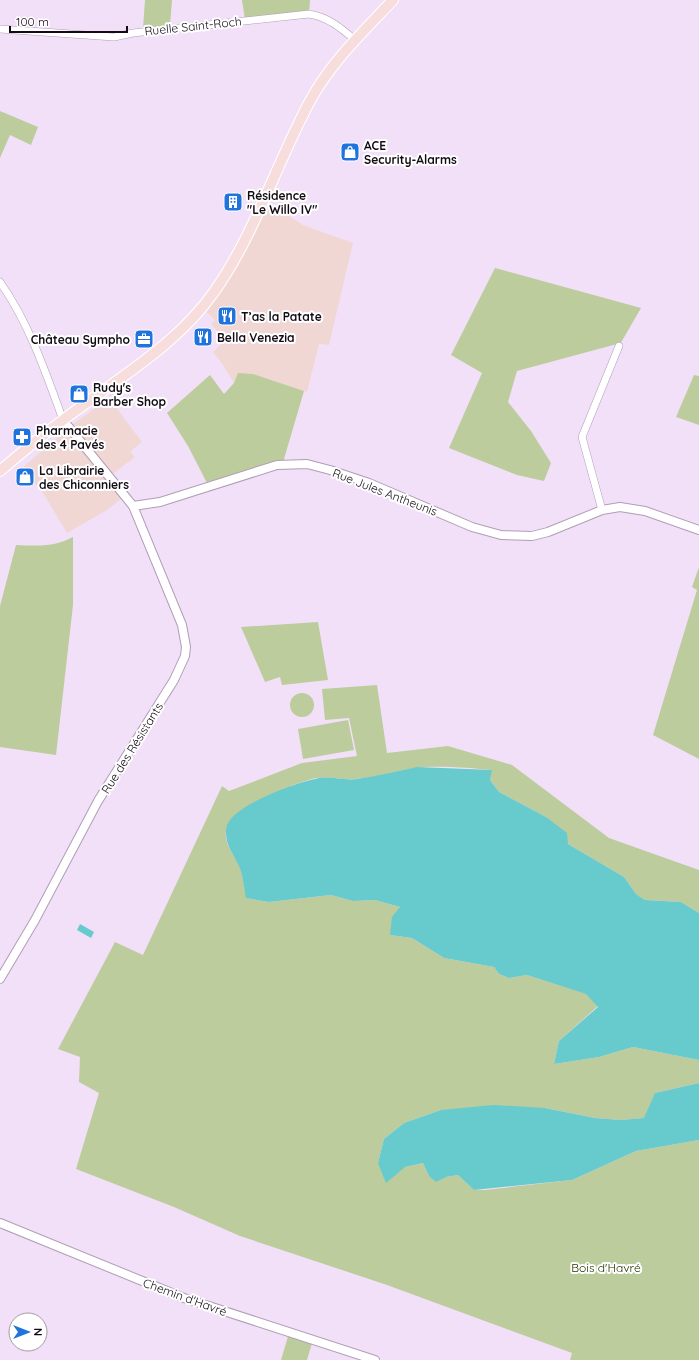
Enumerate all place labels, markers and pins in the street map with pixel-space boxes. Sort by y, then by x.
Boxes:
place label: ACE Security-Alarms [364,138,457,167]
shop icon: ACE Security-Alarms [339,141,361,163]
place label: Résidence "Le Willo IV" [247,188,317,217]
building icon: Résidence "Le Willo IV" [222,191,244,213]
restaurant icon: T’as la Patate [216,305,238,327]
place label: T’as la Patate [241,309,322,324]
restaurant icon: Bella Venezia [192,326,214,348]
office icon: Château Sympho [133,328,155,350]
place label: Bella Venezia [217,330,295,345]
place label: Château Sympho [31,332,131,347]
place label: Rudy's Barber Shop [93,380,166,409]
shop icon: Rudy's Barber Shop [68,383,90,405]
place label: Pharmacie des 4 Pavés [36,423,105,452]
pharmacy icon: Pharmacie des 4 Pavés [11,426,33,448]
place label: La Librairie des Chiconniers [39,463,129,492]
shop icon: La Librairie des Chiconniers [14,466,36,488]

